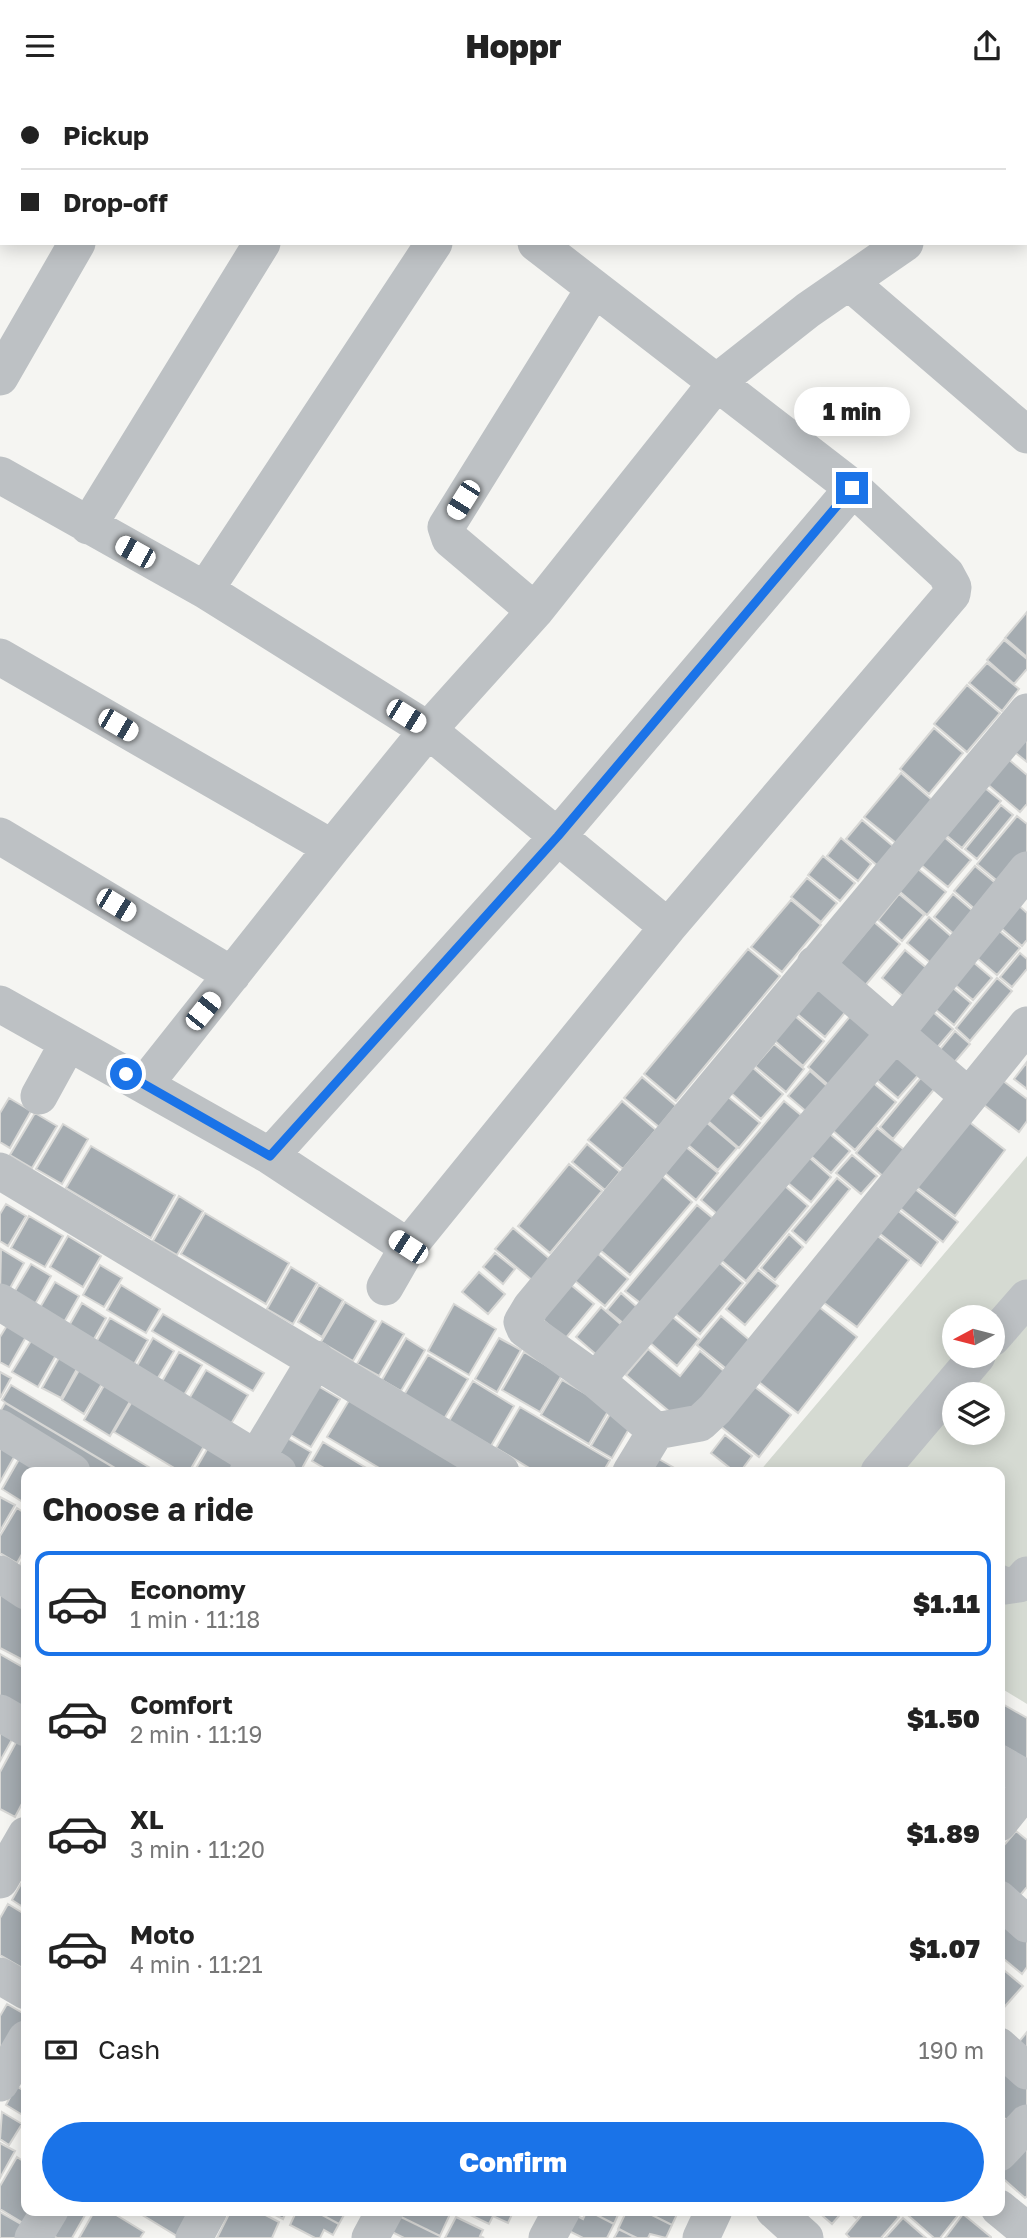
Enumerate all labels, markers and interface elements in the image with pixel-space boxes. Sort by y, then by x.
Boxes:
icon: menu [21,27,59,65]
text: Hoppr [465,27,562,65]
icon: share [968,27,1006,65]
text: Pickup [63,120,149,151]
text: Drop-off [63,187,168,218]
callout: 1 min [794,387,910,435]
text: 1 min [823,397,881,425]
route end [836,472,868,504]
car [443,477,484,523]
car [112,533,159,571]
car [383,696,430,736]
car [95,705,142,745]
car [93,885,140,925]
car [182,988,225,1034]
route start [110,1058,142,1090]
car [385,1227,432,1267]
north arrow [942,1305,1004,1369]
map controls [942,1305,1005,1445]
button: layers [942,1382,1005,1445]
text: Choose a ride [42,1490,254,1528]
icon: car [46,1572,109,1635]
text: Economy [130,1574,246,1605]
text: $1.11 [913,1588,980,1619]
text: 1 min · 11:18 [130,1605,260,1633]
icon: car [46,1687,109,1750]
text: Comfort [130,1689,233,1720]
text: $1.50 [907,1703,980,1734]
text: 2 min · 11:19 [130,1720,262,1748]
icon: car [46,1802,109,1865]
text: XL [130,1804,164,1835]
text: $1.89 [906,1818,980,1849]
text: 3 min · 11:20 [130,1835,265,1863]
icon: car [46,1917,109,1980]
text: Moto [130,1919,195,1950]
text: $1.07 [909,1933,980,1964]
text: 4 min · 11:21 [130,1950,263,1978]
icon: cash [42,2031,80,2069]
text: Cash [98,2034,160,2065]
text: 190 m [919,2036,984,2064]
button: Confirm [42,2122,984,2202]

